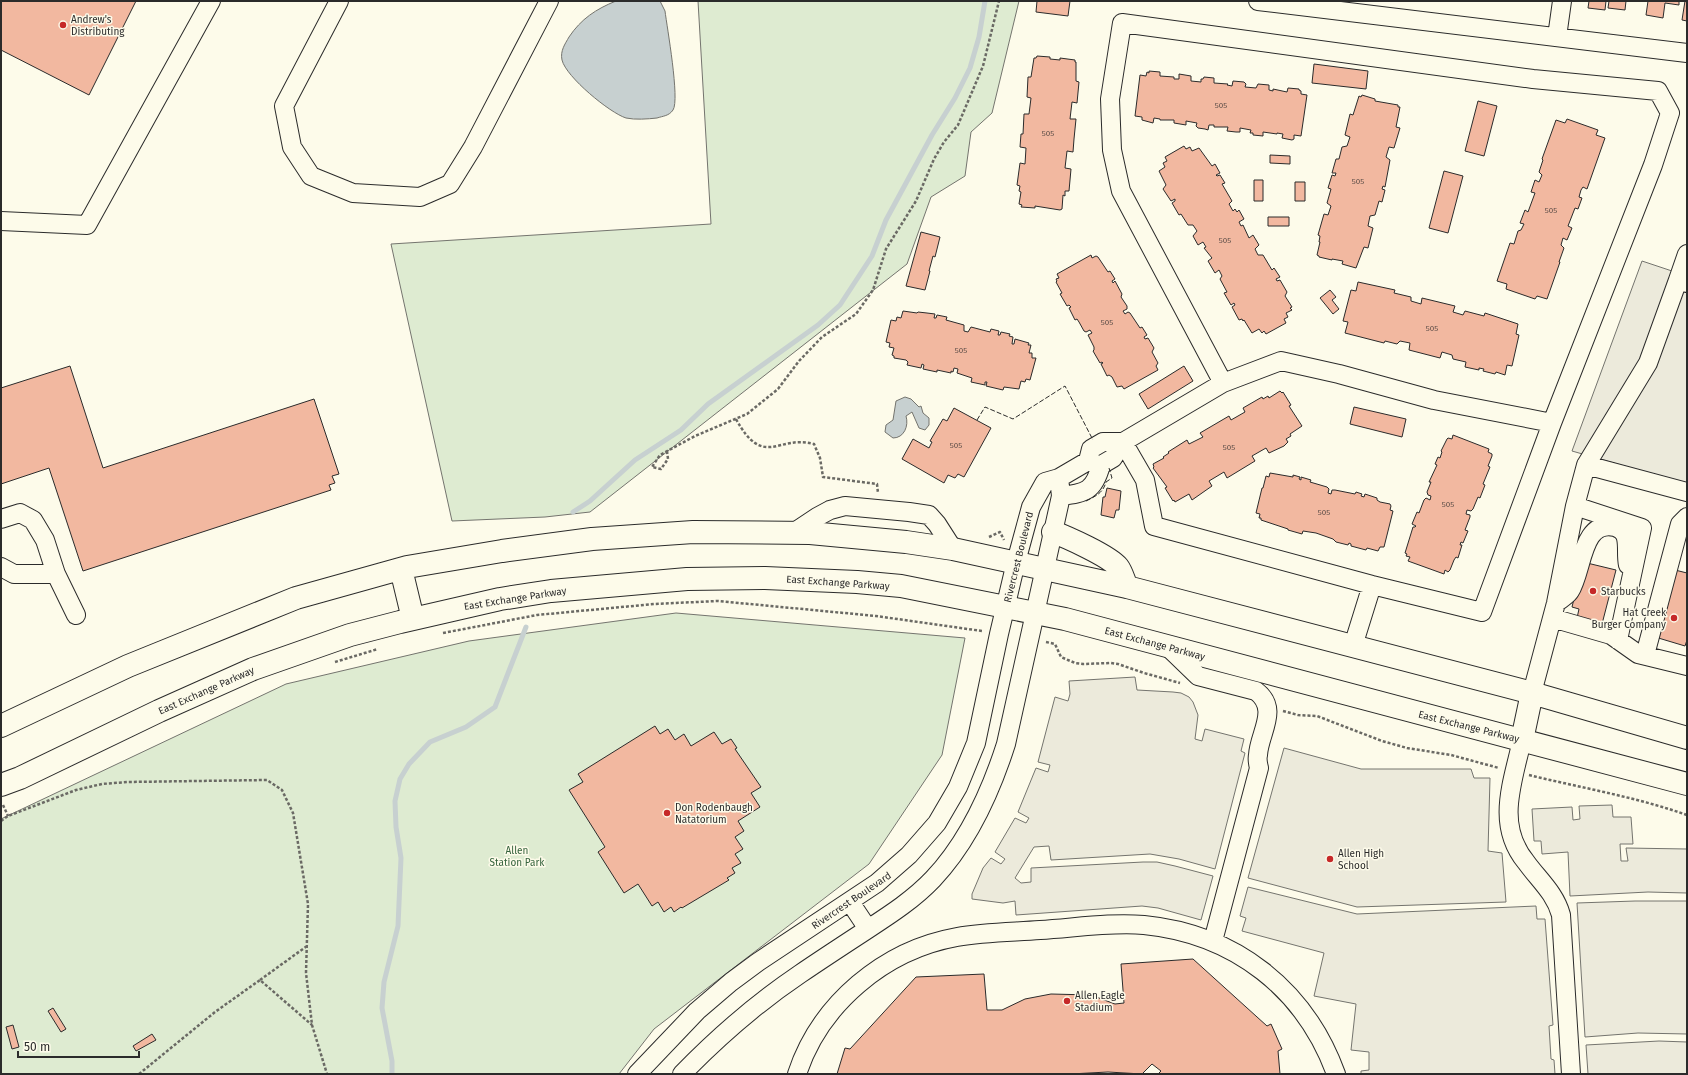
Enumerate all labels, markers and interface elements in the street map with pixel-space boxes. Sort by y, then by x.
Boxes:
place label: Andrew's Distributing [71,14,125,38]
marker: Andrew's Distributing [58,20,68,30]
house number: 505 [1215,101,1227,110]
house number: 505 [1042,129,1054,138]
house number: 505 [1352,177,1364,186]
house number: 505 [1545,206,1557,215]
house number: 505 [1219,236,1231,245]
house number: 505 [1101,318,1113,327]
house number: 505 [1426,324,1438,333]
house number: 505 [955,346,967,355]
house number: 505 [950,441,962,450]
house number: 505 [1223,443,1235,452]
house number: 505 [1442,500,1454,509]
house number: 505 [1318,508,1330,517]
street label: Rivercrest Boulevard [1002,511,1036,604]
street label: East Exchange Parkway [786,573,890,593]
street label: East Exchange Parkway [463,585,567,613]
marker: Starbucks [1588,586,1598,596]
place label: Starbucks [1601,586,1646,598]
place label: Hat Creek Burger Company [1592,607,1667,631]
marker: Hat Creek Burger Company [1669,613,1679,623]
street label: East Exchange Parkway [1103,625,1206,663]
street label: East Exchange Parkway [157,664,256,717]
street label: East Exchange Parkway [1417,709,1521,745]
place label: Don Rodenbaugh Natatorium [675,802,753,826]
marker: Don Rodenbaugh Natatorium [662,808,672,818]
park label: Allen Station Park [490,845,545,869]
place label: Allen High School [1338,848,1384,872]
marker: Allen High School [1325,854,1335,864]
street label: Rivercrest Boulevard [810,870,894,932]
place label: Allen Eagle Stadium [1075,990,1125,1014]
marker: Allen Eagle Stadium [1062,996,1072,1006]
scale bar [18,1033,139,1059]
text: 50 m [24,1040,50,1054]

